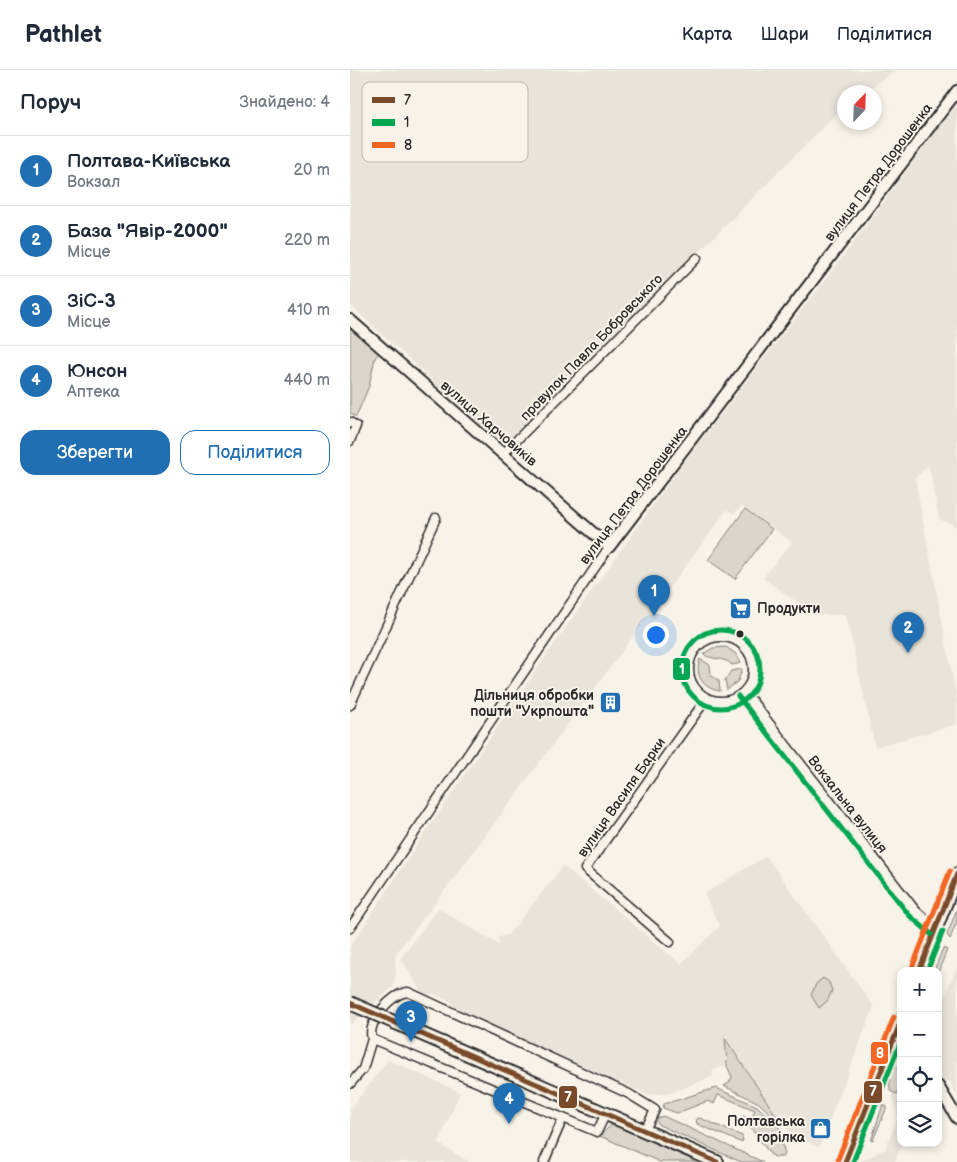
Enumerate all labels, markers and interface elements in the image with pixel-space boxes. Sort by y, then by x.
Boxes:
text: Pathlet [25,20,102,49]
text: Карта [682,24,732,45]
text: Шари [760,24,809,45]
text: Поділитися [837,24,932,45]
legend [362,82,528,162]
north arrow [837,85,882,130]
text: Поруч [20,90,81,115]
text: 7 [404,92,411,109]
text: Знайдено: 4 [240,93,330,112]
street label: вулиця Петра Дорошенка [821,99,936,245]
text: 1 [404,114,409,131]
text: 8 [404,137,412,154]
text: Полтава-Київська [67,150,230,173]
text: 1 [33,161,39,180]
text: 20 m [294,161,330,180]
text: Вокзал [67,173,120,192]
text: База "Явір-2000" [67,220,228,243]
text: 2 [31,231,41,250]
text: 220 m [284,231,330,250]
text: Місце [67,243,111,262]
street label: провулок Павла Бобровського [517,270,666,424]
text: ЗіС-3 [67,290,116,313]
text: 3 [31,301,41,320]
text: 410 m [287,301,330,320]
text: Місце [67,313,111,332]
text: Юнсон [67,360,127,383]
text: 4 [31,371,41,390]
text: 440 m [284,371,330,390]
street label: вулиця Харчовиків [437,377,541,470]
text: Аптека [67,383,120,402]
street label: вулиця Петра Дорошенка [576,422,691,568]
button: Зберегти [20,430,170,475]
button: Поділитися [180,430,330,475]
pin: 1 [638,575,670,616]
supermarket icon: Продукти [729,596,753,620]
place label: Продукти [757,600,821,617]
pin: 2 [892,612,924,653]
your location [643,622,669,648]
unlabelled marker [735,629,745,639]
line badge: 1 [672,657,691,681]
text: 1 [679,661,685,678]
place label: Дільниця обробки пошти "Укрпошта" [470,687,594,720]
building icon: Дільниця обробки пошти "Укрпошта" [598,691,622,715]
street label: вулиця Василя Барки [574,734,669,860]
street label: Вокзальна вулиця [804,752,891,857]
map controls [897,967,942,1147]
button: + [897,967,942,1012]
pin: 3 [395,1001,427,1042]
button: − [897,1012,942,1057]
line badge: 8 [870,1041,889,1065]
text: 8 [876,1045,884,1062]
button: locate [897,1057,942,1102]
line badge: 7 [863,1080,883,1104]
pin: 4 [493,1083,525,1124]
text: 7 [869,1083,877,1100]
line badge: 7 [558,1085,578,1109]
text: 7 [564,1089,572,1106]
button: layers [897,1102,942,1147]
place label: Полтавська горілка [727,1113,806,1146]
shop icon: Полтавська горілка [809,1117,833,1141]

